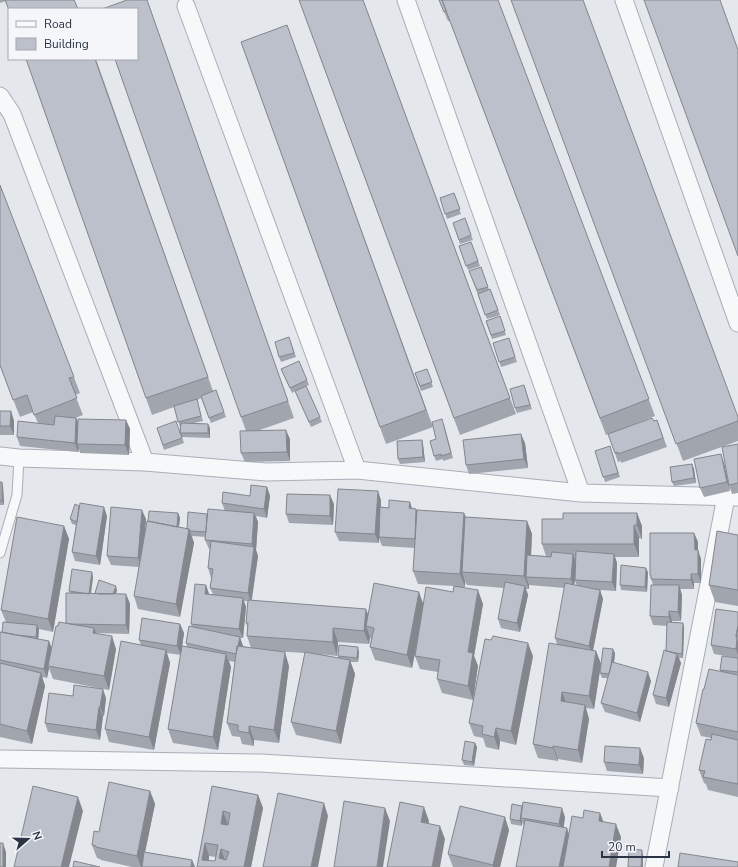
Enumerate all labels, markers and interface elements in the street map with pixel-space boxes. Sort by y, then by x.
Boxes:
legend [8,8,138,60]
text: Road [44,16,72,32]
text: Building [44,36,89,52]
north arrow [8,819,48,859]
text: N [28,829,45,842]
scale bar [602,833,669,859]
text: 20 m [608,839,636,855]

